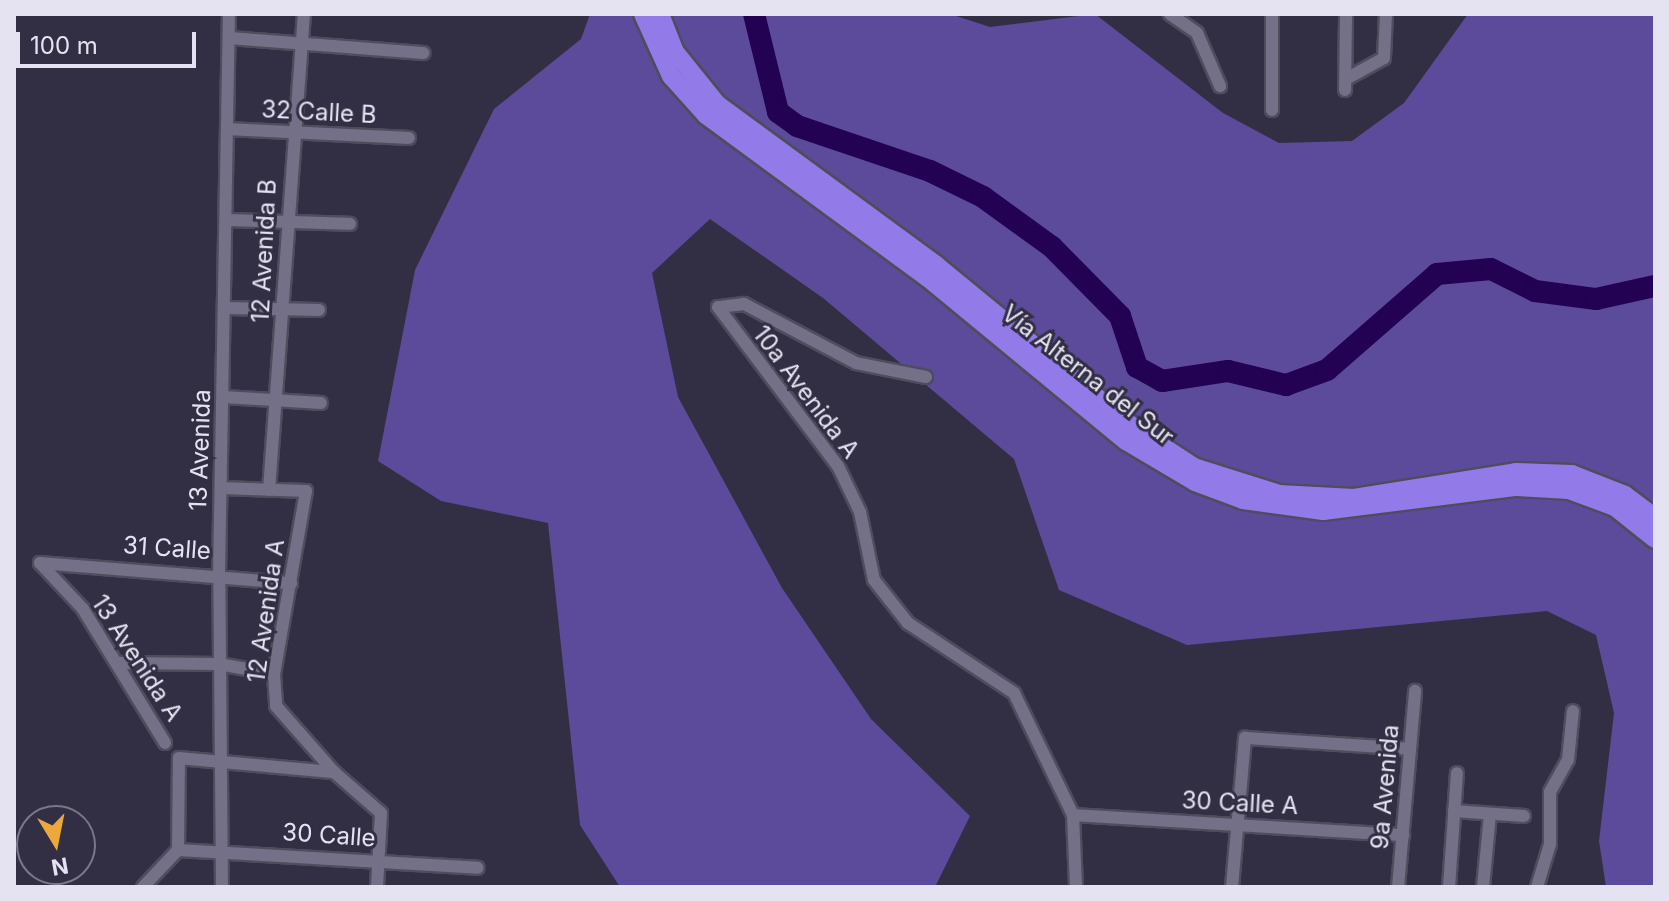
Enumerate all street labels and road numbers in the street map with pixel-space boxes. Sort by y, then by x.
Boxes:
street label: 32 Calle B [261,95,377,129]
street label: 12 Avenida B [246,178,282,324]
street label: Vía Alterna del Sur [996,299,1180,451]
street label: 10a Avenida A [747,320,865,464]
street label: 13 Avenida [183,389,217,511]
street label: 31 Calle [122,531,212,565]
street label: 12 Avenida A [242,537,290,685]
street label: 13 Avenida A [86,589,188,727]
street label: 9a Avenida [1365,723,1405,851]
street label: 30 Calle A [1181,786,1299,820]
street label: 30 Calle [281,817,377,853]

